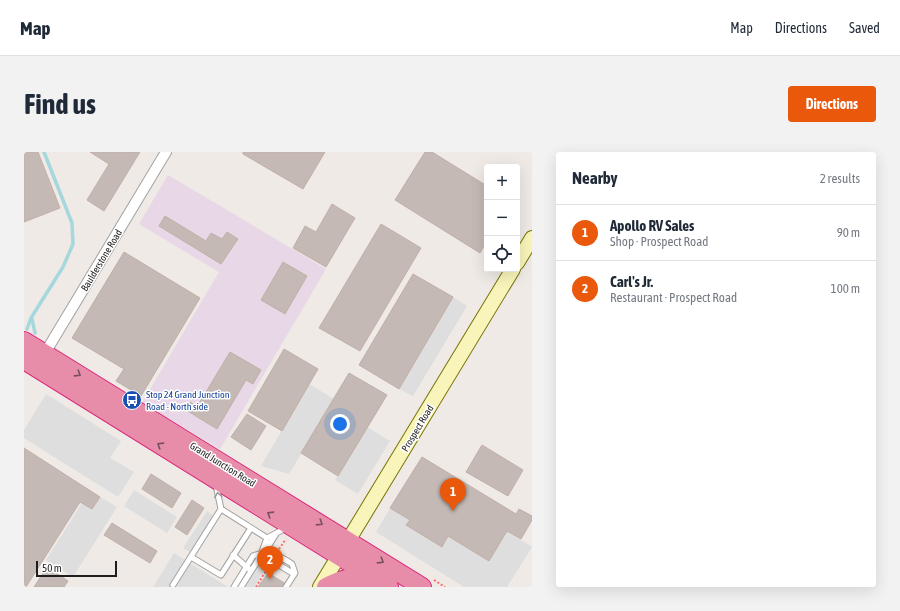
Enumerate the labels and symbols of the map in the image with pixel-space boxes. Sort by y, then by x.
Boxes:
street label: Baulderstone Road [79,227,124,293]
one-way arrow [74,370,81,377]
bus stop icon: Stop 24 Grand Junction Road - North side [121,389,143,411]
place label: Stop 24 Grand Junction Road - North side [146,389,230,412]
street label: Prospect Road [399,403,436,454]
your location [330,414,350,434]
street label: Grand Junction Road [188,440,258,489]
one-way arrow [157,442,164,450]
pin: 1 [440,478,466,511]
one-way arrow [214,492,223,498]
one-way arrow [267,511,274,519]
one-way arrow [316,518,323,526]
pin: 2 [257,546,283,579]
one-way arrow [377,557,384,564]
scale bar [36,559,117,578]

